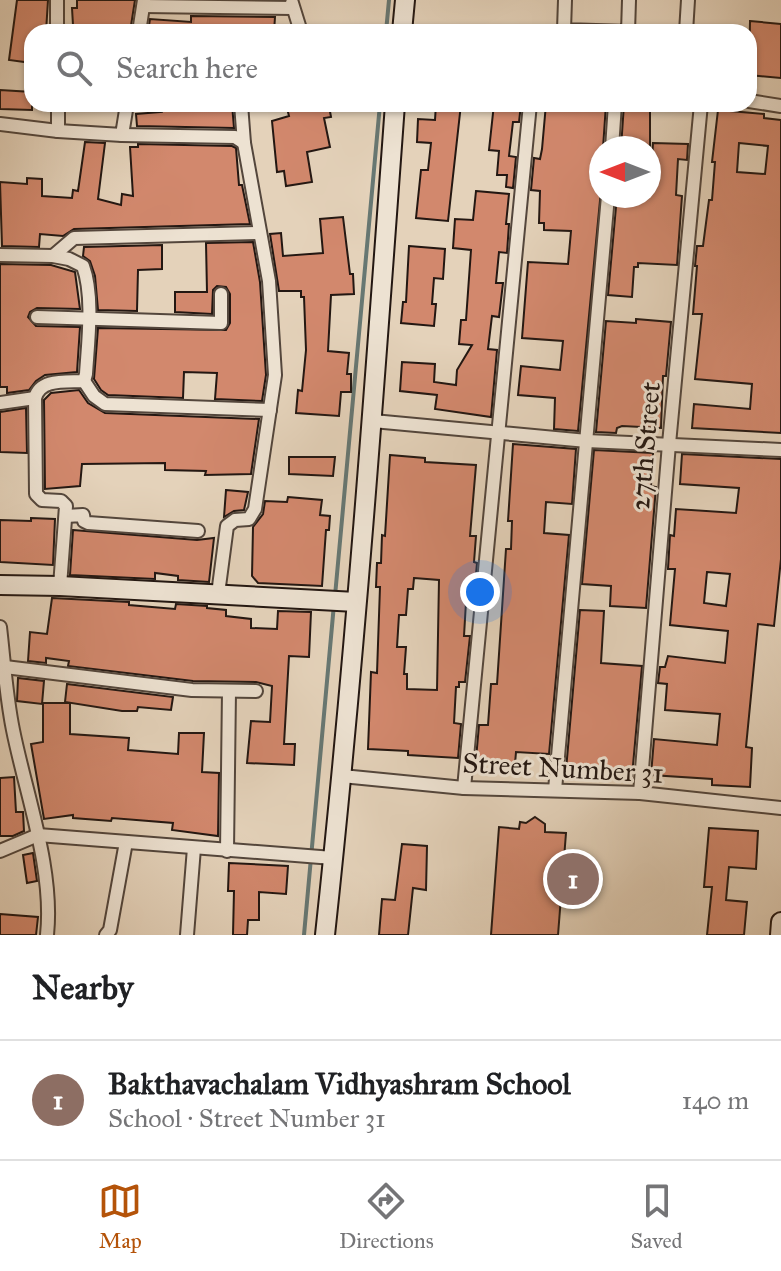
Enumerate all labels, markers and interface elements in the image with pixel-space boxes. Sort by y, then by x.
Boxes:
search box [24,24,757,112]
icon: search [52,46,96,90]
text: Search here [116,50,258,86]
north arrow [589,136,661,208]
street label: 27th Street [622,380,668,512]
your location [460,572,500,612]
street label: Street Number 31 [462,745,664,791]
pin: 1 [547,849,599,909]
text: Nearby [32,967,134,1008]
text: Bakthavachalam Vidhyashram School [108,1066,571,1102]
text: 1 [53,1084,63,1116]
text: 140 m [682,1084,749,1116]
text: School · Street Number 31 [108,1102,386,1134]
tab: Map [98,1179,142,1254]
tab: Directions [339,1179,434,1254]
tab: Saved [630,1179,683,1254]

